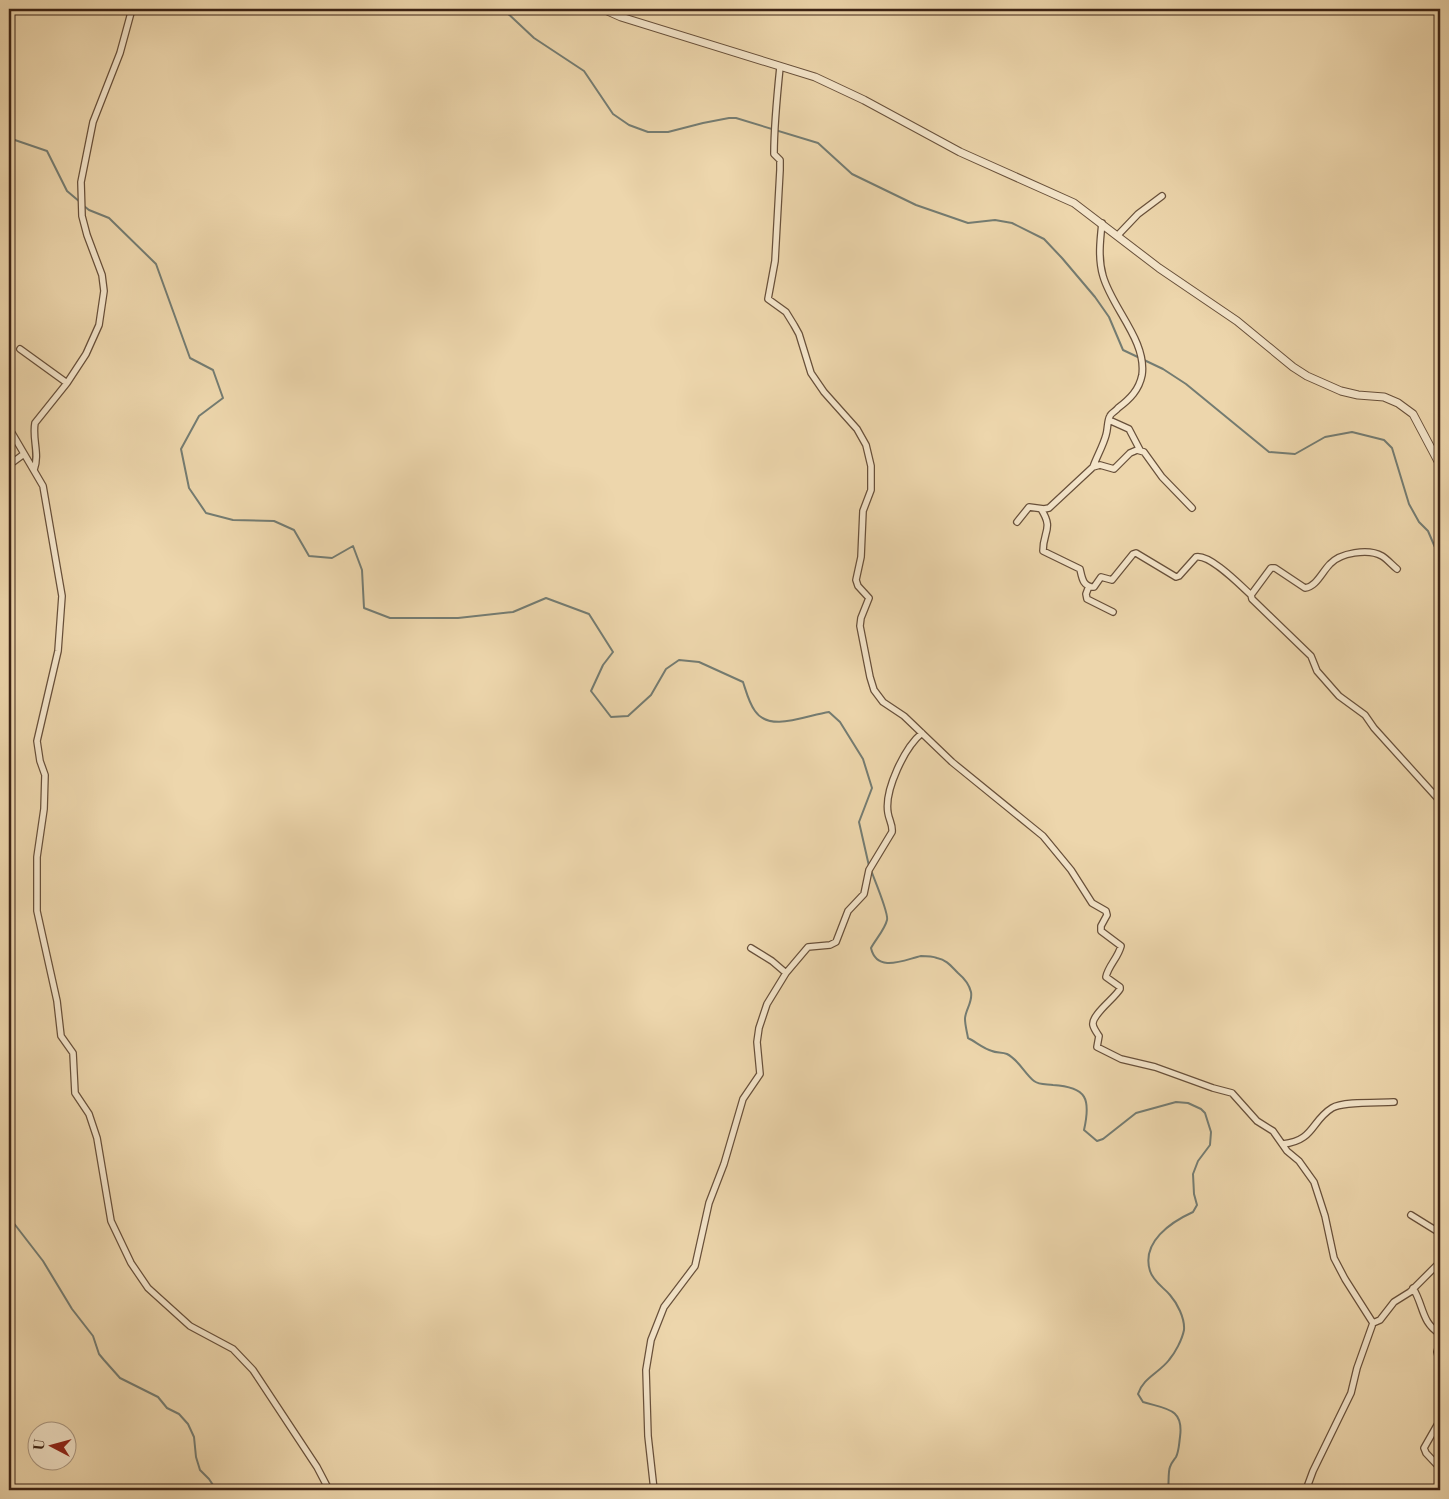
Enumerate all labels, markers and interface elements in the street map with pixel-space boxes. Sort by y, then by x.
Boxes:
north arrow [28,1422,78,1472]
text: U [31,1438,50,1451]

